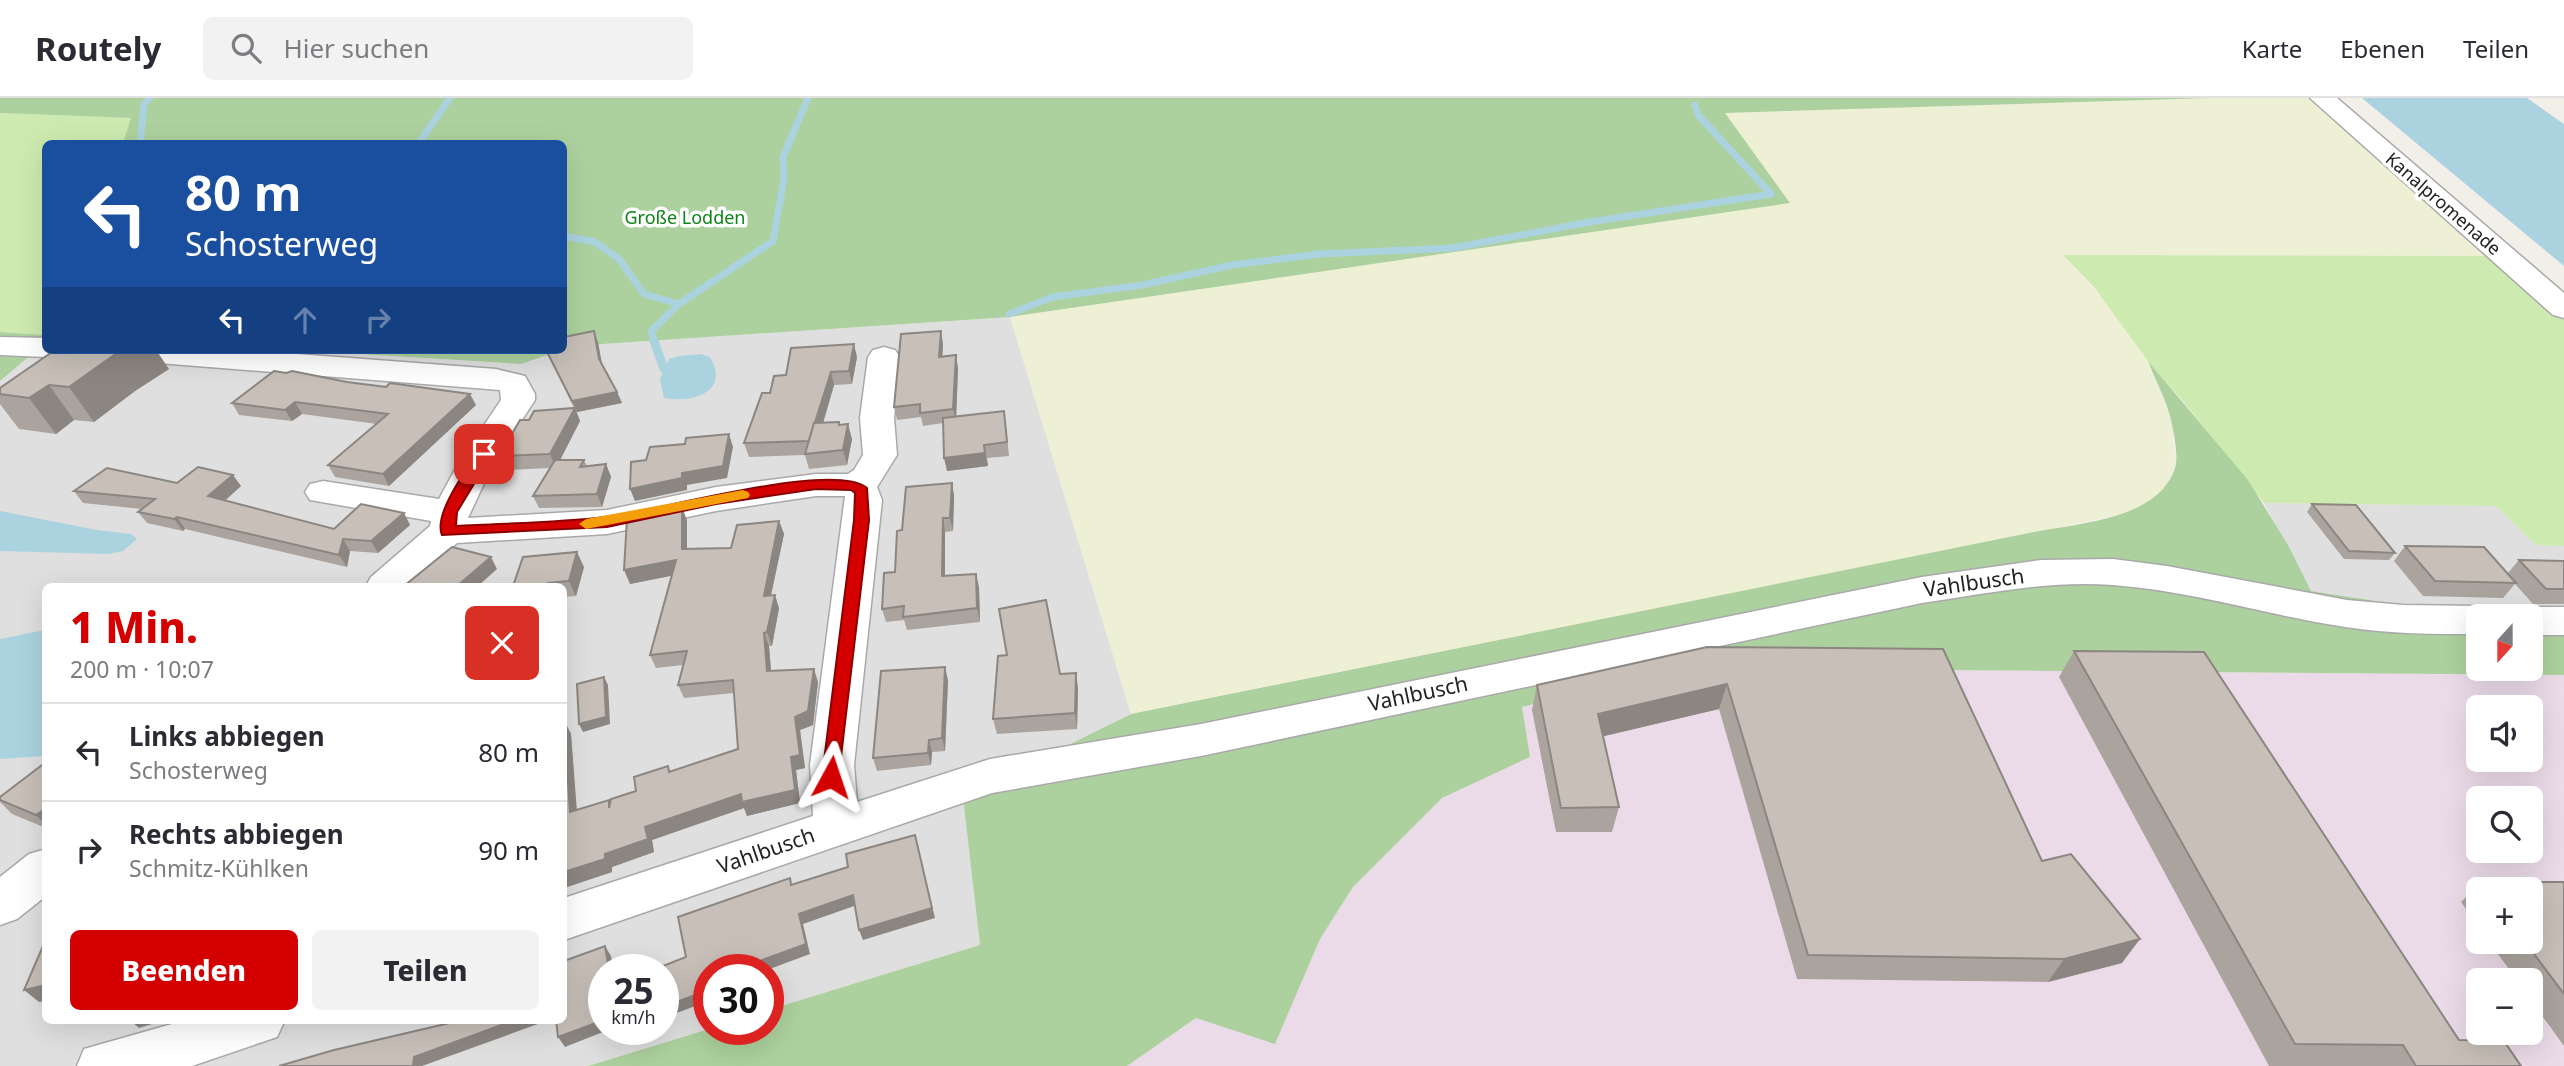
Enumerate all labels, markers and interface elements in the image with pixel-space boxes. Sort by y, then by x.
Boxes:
search box [203,17,693,80]
text: Routely [35,26,161,71]
icon: search [227,29,265,67]
text: Hier suchen [283,30,429,66]
text: Karte [2242,32,2302,65]
text: Ebenen [2340,32,2425,65]
text: Teilen [2463,32,2529,65]
street label: Kanalpromenade [2381,146,2506,260]
text: 80 m [185,159,302,225]
icon: left [70,168,161,259]
park label: Große Lodden [625,205,746,229]
text: Schosterweg [185,222,378,265]
icon: left [213,301,251,339]
icon: ahead [286,301,324,339]
icon: right [359,301,397,339]
pin [454,424,514,484]
icon: arrive [465,435,503,473]
street label: Vahlbusch [1922,561,2026,603]
text: 1 Min. [70,598,198,655]
north arrow [2466,604,2543,681]
map controls [2466,604,2543,1045]
button: close [465,606,539,680]
text: 200 m · 10:07 [70,653,214,685]
street label: Vahlbusch [1365,669,1470,717]
button: sound [2466,695,2543,772]
text: Links abbiegen [129,718,325,754]
icon: left [70,733,108,771]
text: 80 m [478,734,539,770]
position arrow [794,740,868,814]
text: Schosterweg [129,754,268,786]
button: search [2466,786,2543,863]
text: Rechts abbiegen [129,816,344,852]
street label: Vahlbusch [713,820,818,880]
icon: right [70,831,108,869]
text: 90 m [478,832,539,868]
text: Schmitz-Kühlken [129,852,309,884]
button: + [2466,877,2543,954]
button: Beenden [70,930,298,1010]
button: Teilen [312,930,539,1010]
speed limit sign: 30 [693,954,784,1045]
text: 25 [613,967,654,1014]
button: − [2466,968,2543,1045]
text: km/h [611,1005,656,1029]

